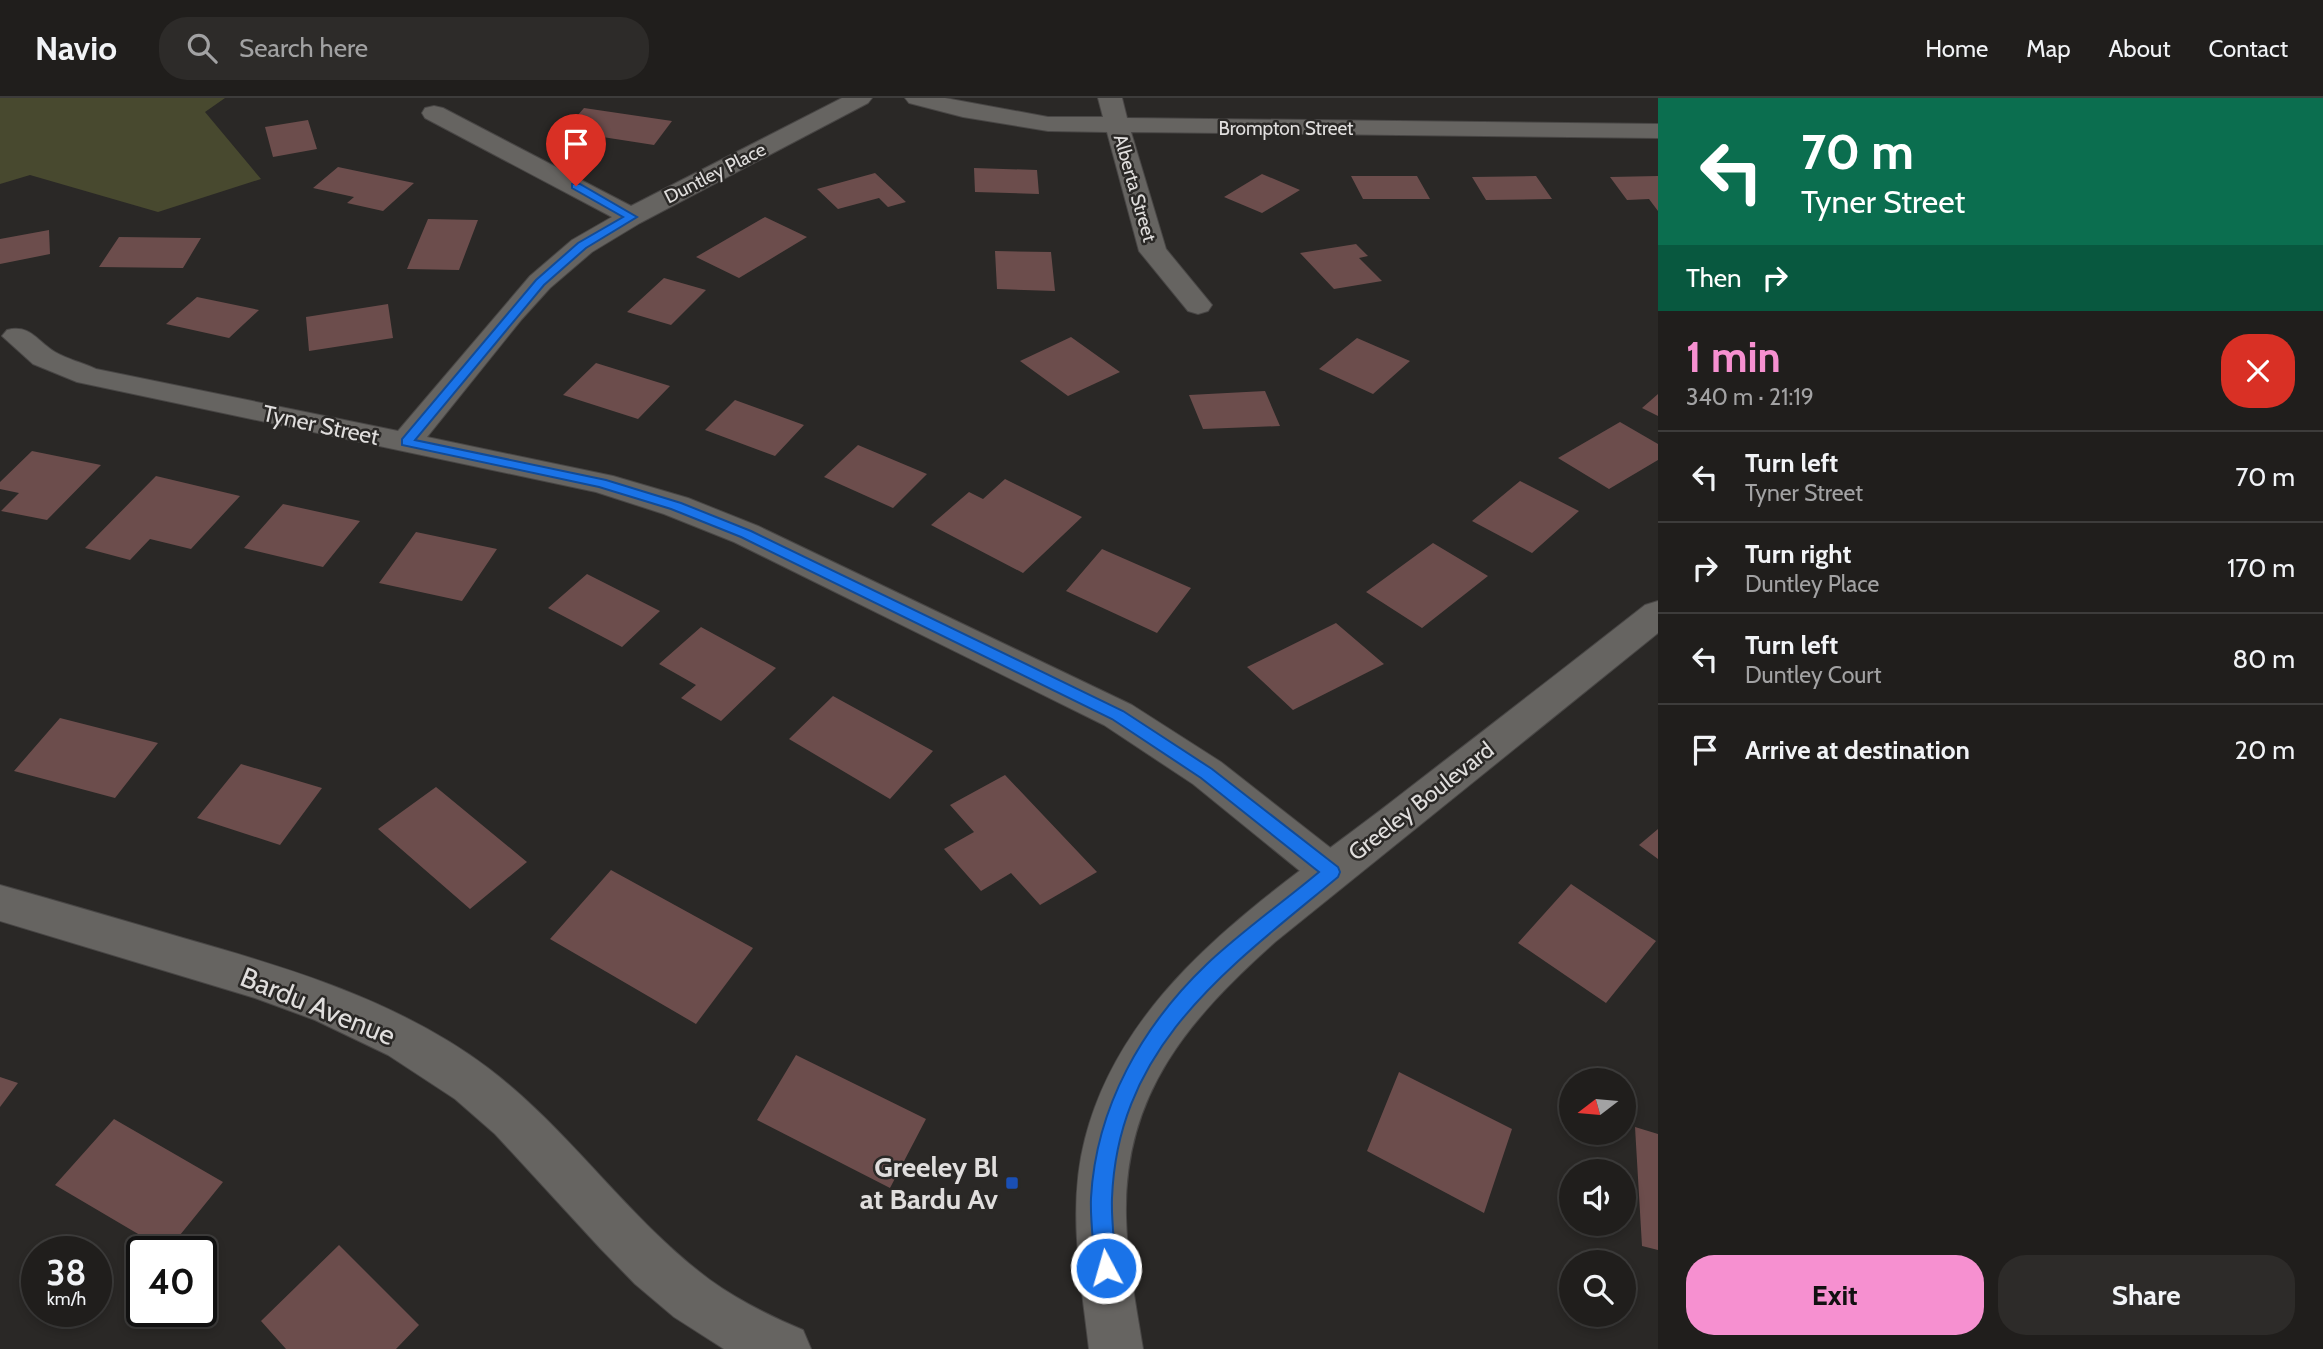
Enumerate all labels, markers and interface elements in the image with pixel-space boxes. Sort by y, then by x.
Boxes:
search box [159,17,649,80]
text: Navio [35,28,117,68]
icon: search [183,29,221,67]
text: Search here [239,32,368,64]
text: Home [1925,34,1988,63]
text: Map [2026,34,2071,63]
text: About [2109,34,2171,63]
text: Contact [2209,34,2288,63]
pin [546,114,606,186]
street label: Brompton Street [1218,117,1354,140]
text: 70 m [1801,122,1914,181]
icon: arrive [557,125,595,163]
icon: left [1686,126,1777,217]
street label: Alberta Street [1109,131,1162,245]
street label: Duntley Place [660,137,770,208]
text: Tyner Street [1801,182,1965,221]
icon: right [1756,259,1794,297]
text: Then [1686,262,1742,294]
text: 1 min [1686,331,1781,383]
button: close [2221,334,2295,408]
text: 340 m · 21:19 [1686,383,1814,411]
street label: Tyner Street [260,399,382,451]
text: Turn left [1745,447,1838,479]
icon: left [1686,458,1724,496]
text: 70 m [2235,461,2295,493]
text: Tyner Street [1745,479,1863,507]
text: Turn right [1745,538,1851,570]
icon: right [1686,549,1724,587]
text: 170 m [2227,552,2295,584]
text: Duntley Place [1745,570,1879,598]
text: Turn left [1745,629,1838,661]
icon: left [1686,640,1724,678]
text: 80 m [2232,643,2295,675]
text: Duntley Court [1745,661,1881,689]
icon: arrive [1686,731,1724,769]
text: Arrive at destination [1745,734,1970,766]
text: 20 m [2235,734,2295,766]
street label: Greeley Boulevard [1343,735,1499,867]
street label: Bardu Avenue [236,960,400,1052]
north arrow [1559,1068,1636,1144]
map controls [1559,1068,1636,1327]
place label: Greeley Bl at Bardu Av [860,1150,998,1216]
button: sound [1559,1159,1636,1236]
marker: Greeley Bl at Bardu Av [1004,1175,1020,1191]
position arrow [1069,1231,1143,1305]
speed limit sign: 40 [126,1236,217,1327]
button: search [1559,1250,1636,1327]
text: 38 [46,1251,87,1294]
button: Exit [1686,1255,1984,1335]
button: Share [1998,1255,2295,1335]
text: km/h [47,1288,86,1310]

